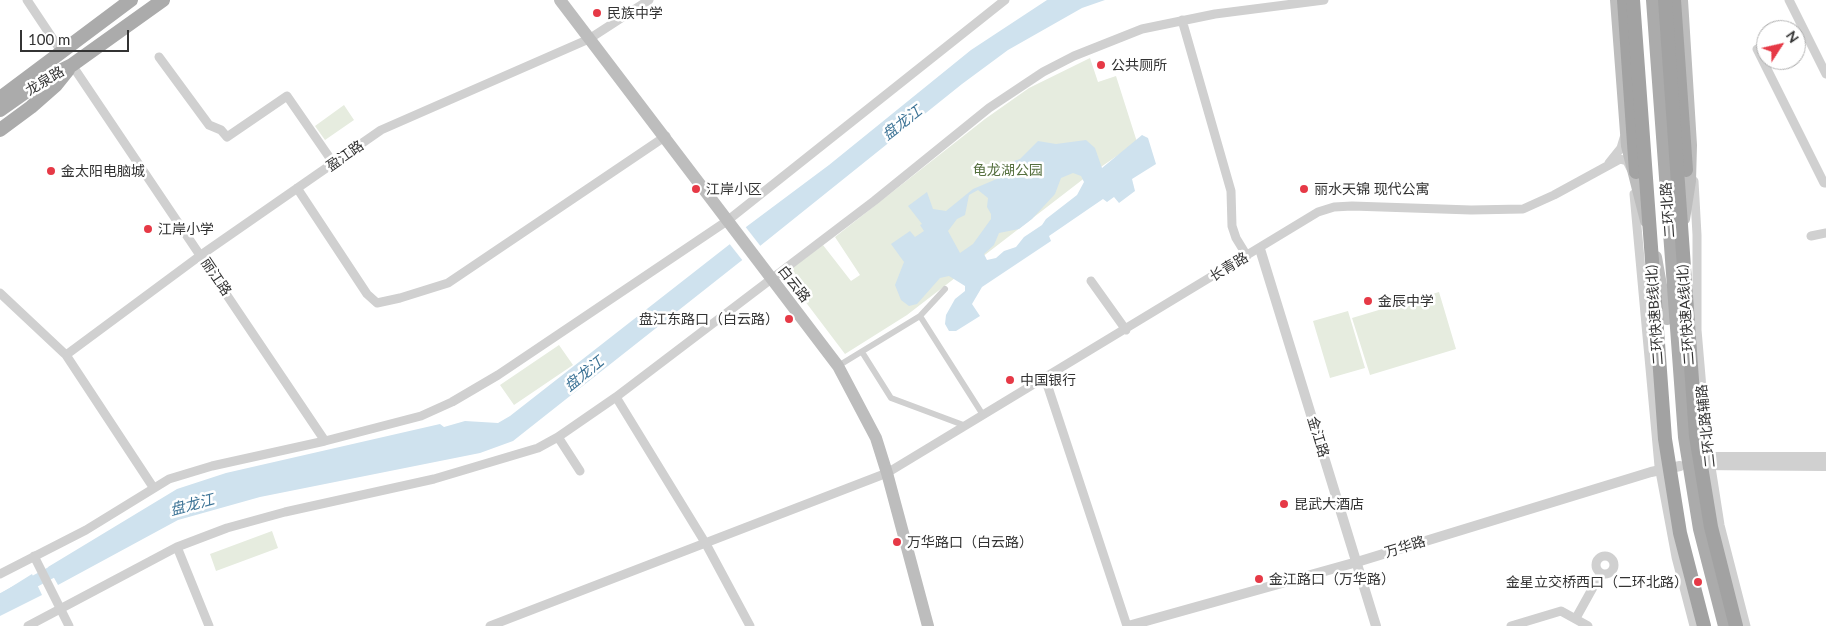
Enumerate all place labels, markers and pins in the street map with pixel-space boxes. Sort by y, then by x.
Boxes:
place label: 民族中学 [607,5,663,21]
marker: 民族中学 [591,7,603,19]
place label: 公共厕所 [1111,57,1167,73]
marker: 公共厕所 [1095,59,1107,71]
place label: 金太阳电脑城 [61,163,145,179]
marker: 金太阳电脑城 [45,165,57,177]
place label: 江岸小区 [706,181,762,197]
place label: 丽水天锦 现代公寓 [1314,181,1430,197]
marker: 江岸小区 [690,183,702,195]
marker: 丽水天锦 现代公寓 [1298,183,1310,195]
place label: 江岸小学 [158,221,214,237]
marker: 江岸小学 [142,223,154,235]
place label: 金辰中学 [1378,293,1434,309]
marker: 金辰中学 [1362,295,1374,307]
place label: 盘江东路口（白云路） [639,311,779,327]
marker: 盘江东路口（白云路） [783,313,795,325]
place label: 中国银行 [1020,372,1076,388]
marker: 中国银行 [1004,374,1016,386]
place label: 昆武大酒店 [1294,496,1364,512]
marker: 昆武大酒店 [1278,498,1290,510]
place label: 万华路口（白云路） [907,534,1033,550]
marker: 万华路口（白云路） [891,536,903,548]
place label: 金江路口（万华路） [1269,571,1395,587]
marker: 金江路口（万华路） [1253,573,1265,585]
place label: 金星立交桥西口（二环北路） [1506,574,1688,590]
marker: 金星立交桥西口（二环北路） [1692,576,1704,588]

